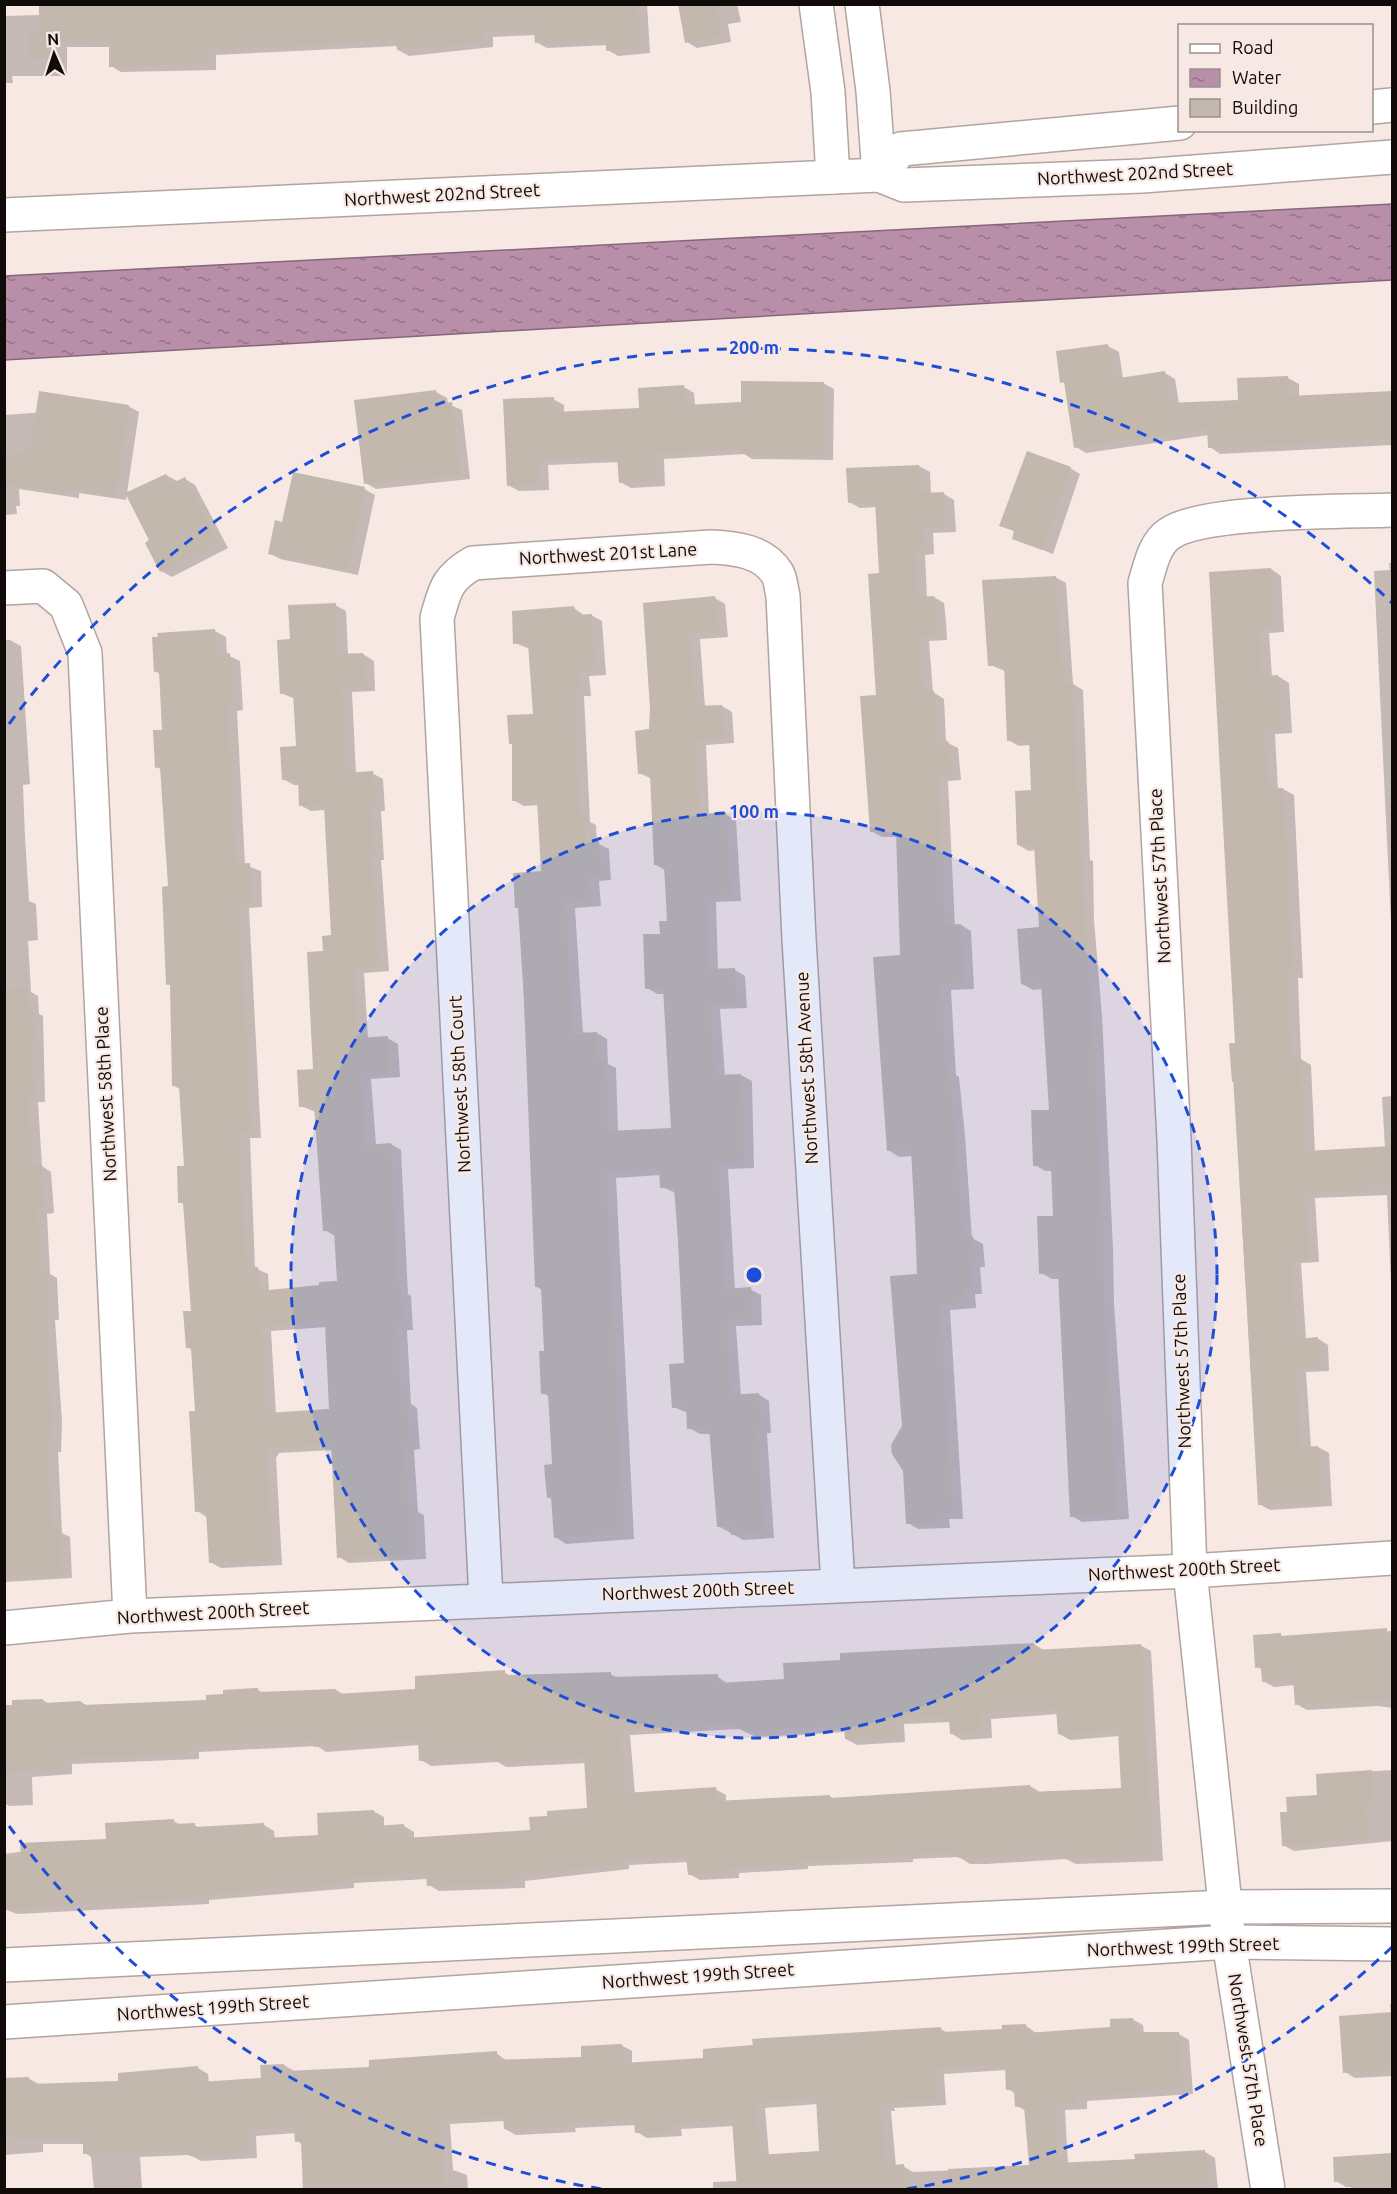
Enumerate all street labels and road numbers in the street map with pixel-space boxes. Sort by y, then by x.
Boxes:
street label: Northwest 202nd Street [1037,158,1233,188]
street label: Northwest 202nd Street [344,179,540,209]
street label: Northwest 201st Lane [518,538,698,568]
street label: Northwest 57th Place [1144,788,1174,964]
street label: Northwest 58th Avenue [791,971,821,1165]
street label: Northwest 58th Court [444,995,474,1173]
street label: Northwest 58th Place [90,1006,120,1182]
street label: Northwest 57th Place [1168,1273,1194,1449]
street label: Northwest 200th Street [1087,1554,1281,1584]
street label: Northwest 200th Street [601,1577,795,1603]
street label: Northwest 200th Street [116,1597,310,1627]
street label: Northwest 199th Street [1086,1933,1280,1959]
street label: Northwest 199th Street [601,1958,795,1992]
street label: Northwest 57th Place [1225,1972,1273,2148]
street label: Northwest 199th Street [116,1990,310,2024]

